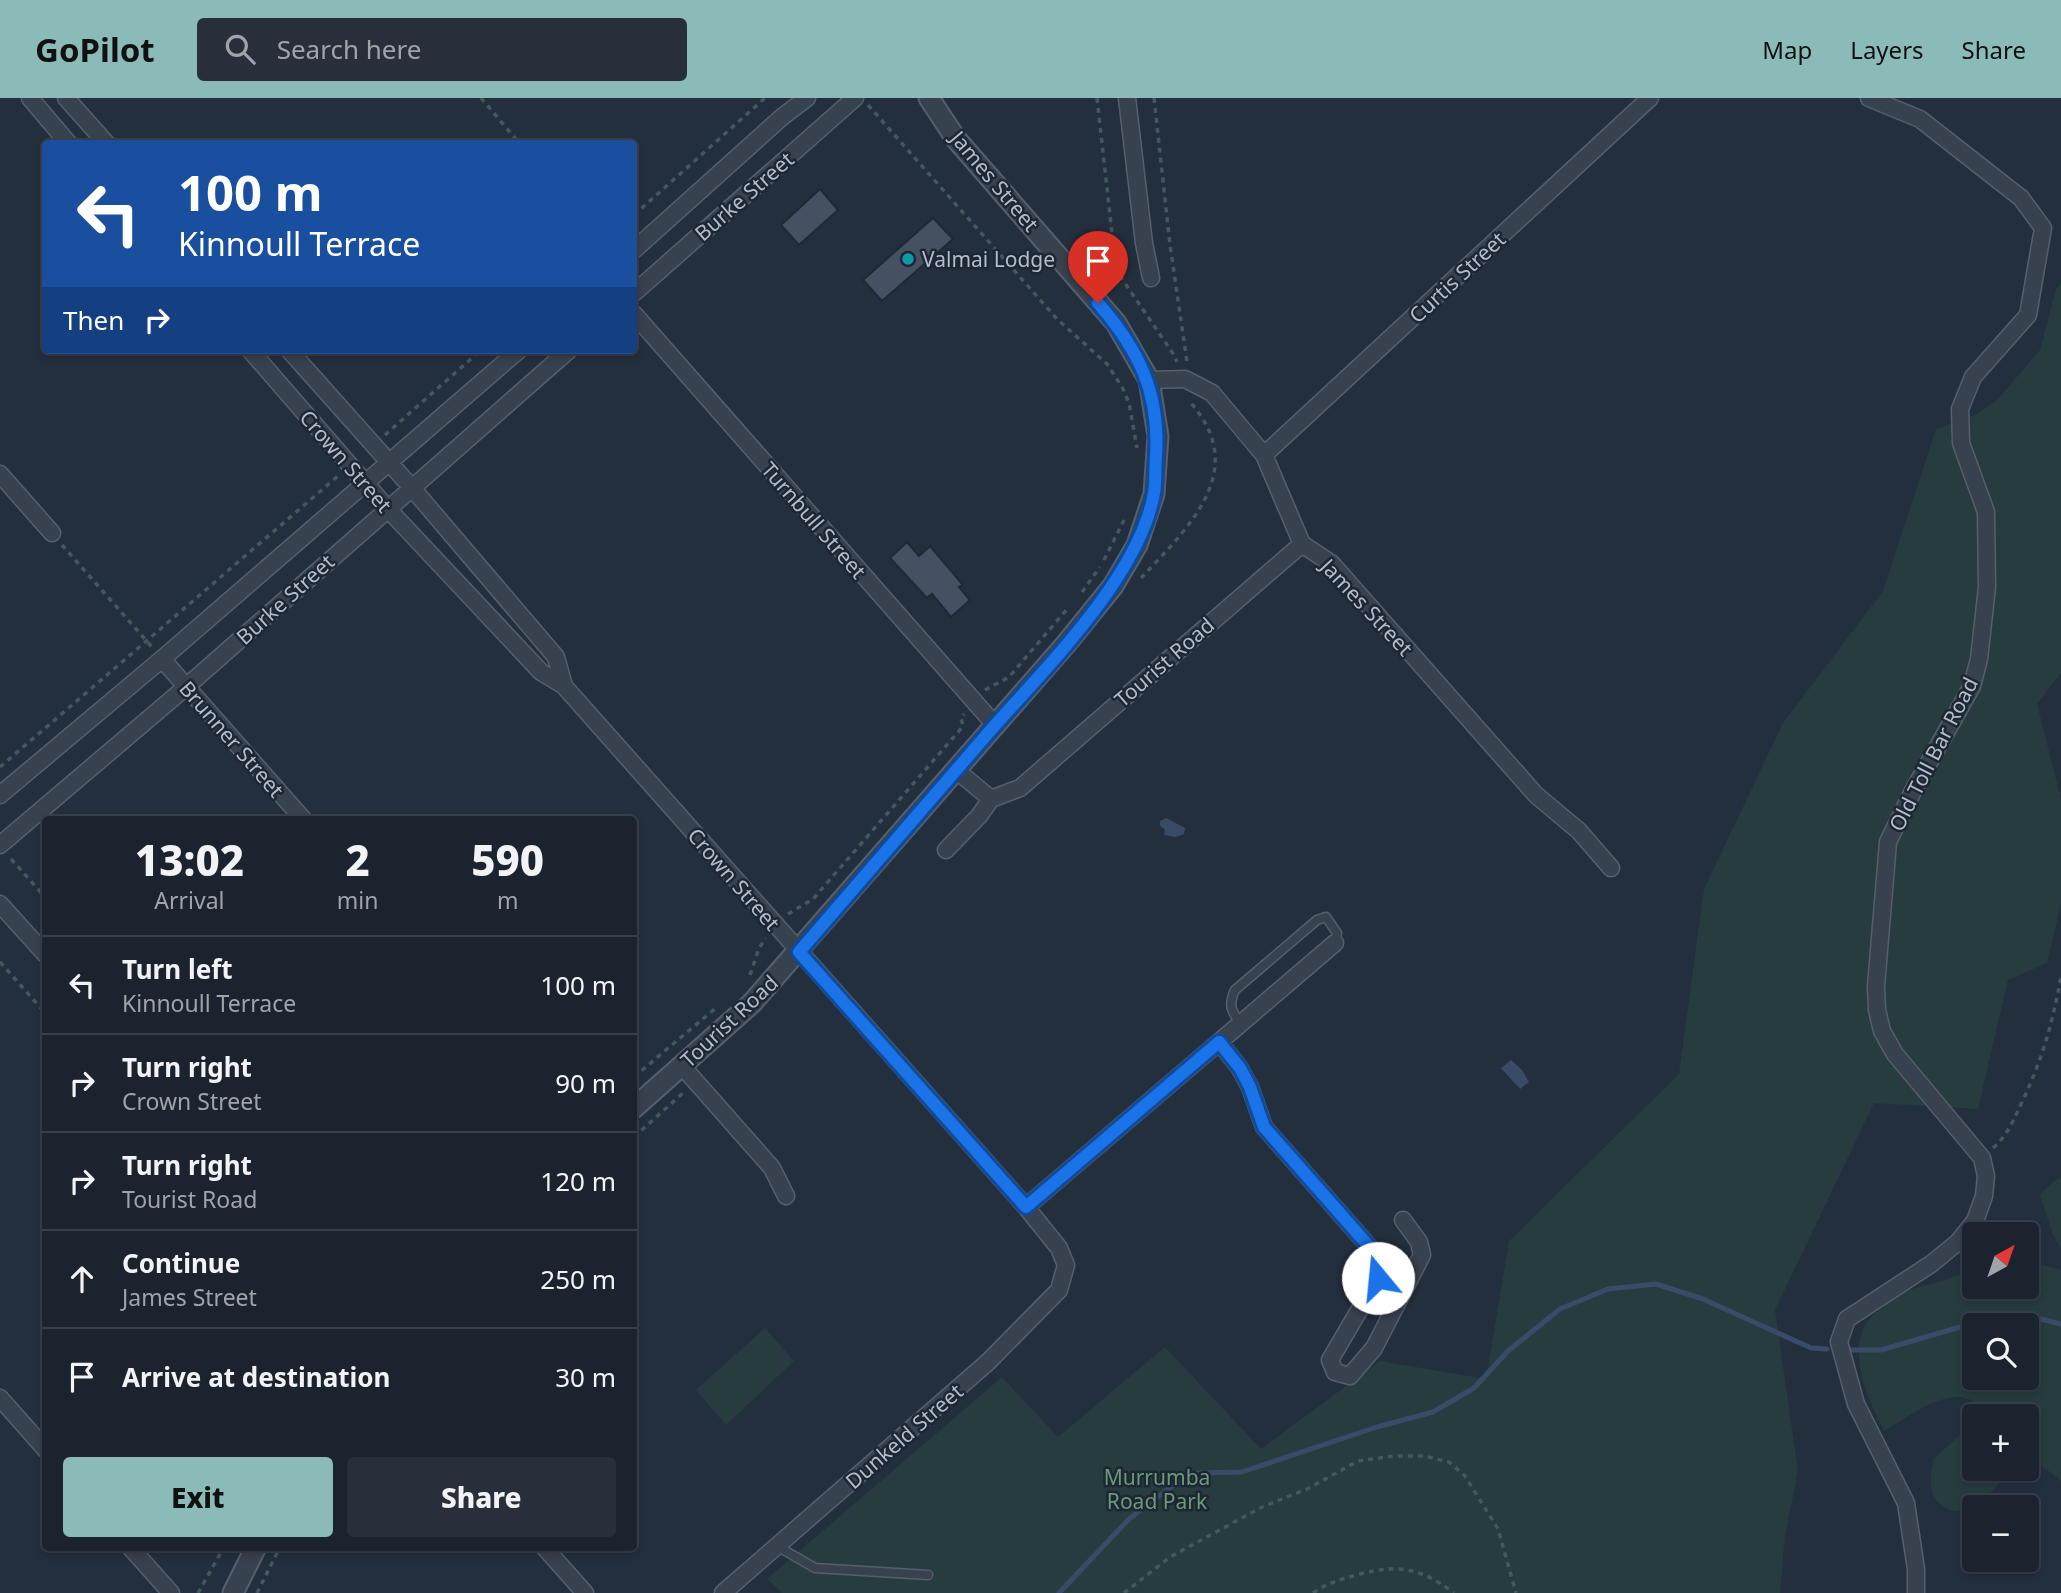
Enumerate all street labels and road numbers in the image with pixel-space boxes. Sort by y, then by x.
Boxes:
street label: James Street [943,123,1046,237]
street label: Burke Street [689,145,800,247]
street label: Curtis Street [1403,225,1511,329]
street label: Crown Street [294,404,399,519]
street label: Turnbull Street [756,456,873,585]
street label: Burke Street [230,547,340,650]
street label: James Street [1313,551,1420,662]
street label: Tourist Road [1108,611,1220,713]
street label: Old Toll Bar Road [1882,672,1984,836]
street label: Brunner Street [174,675,291,804]
street label: Crown Street [682,822,787,937]
street label: Tourist Road [674,969,784,1073]
street label: Dunkeld Street [839,1377,969,1495]

